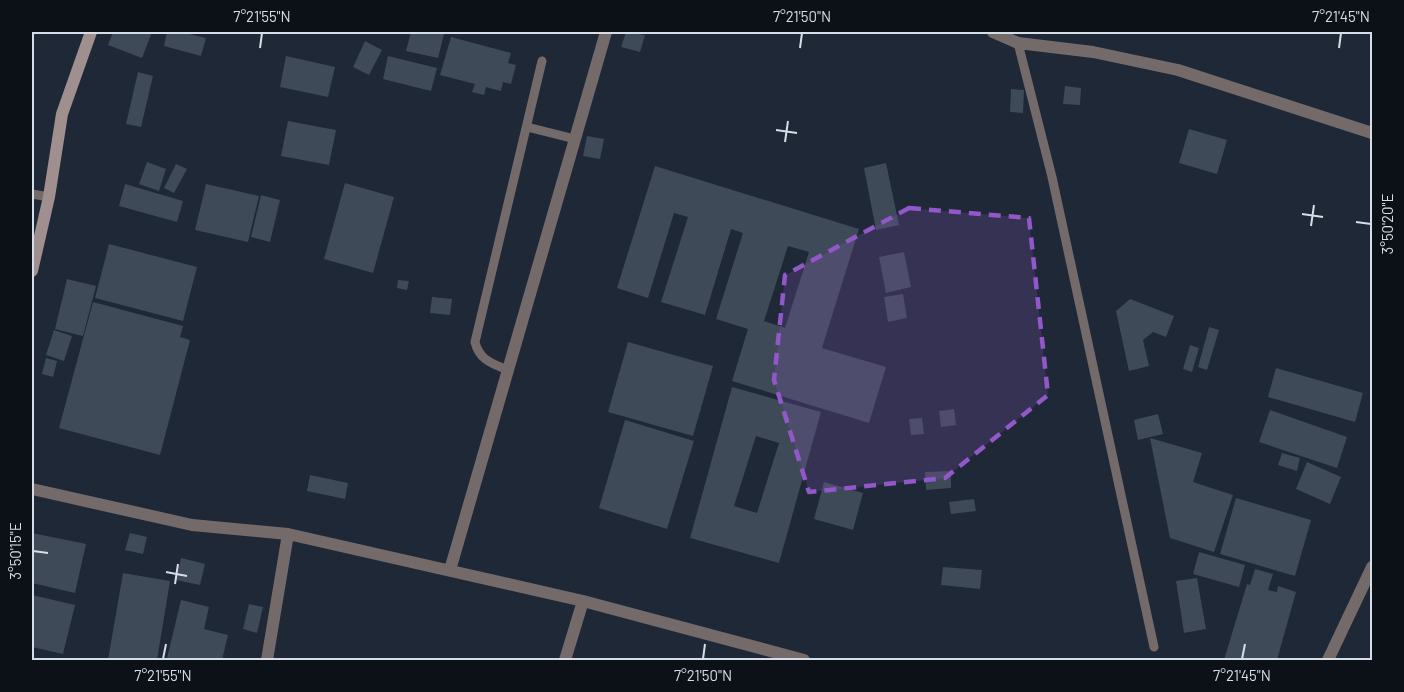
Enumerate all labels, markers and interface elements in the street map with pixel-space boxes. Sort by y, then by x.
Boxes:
text: 7°21'55"N [233,7,291,25]
text: 7°21'50"N [773,7,831,25]
text: 7°21'45"N [1312,7,1370,25]
text: 3°50'20"E [1378,193,1396,255]
text: 3°50'15"E [6,522,24,580]
text: 7°21'55"N [134,666,192,684]
text: 7°21'50"N [674,666,732,684]
text: 7°21'45"N [1213,666,1271,684]

